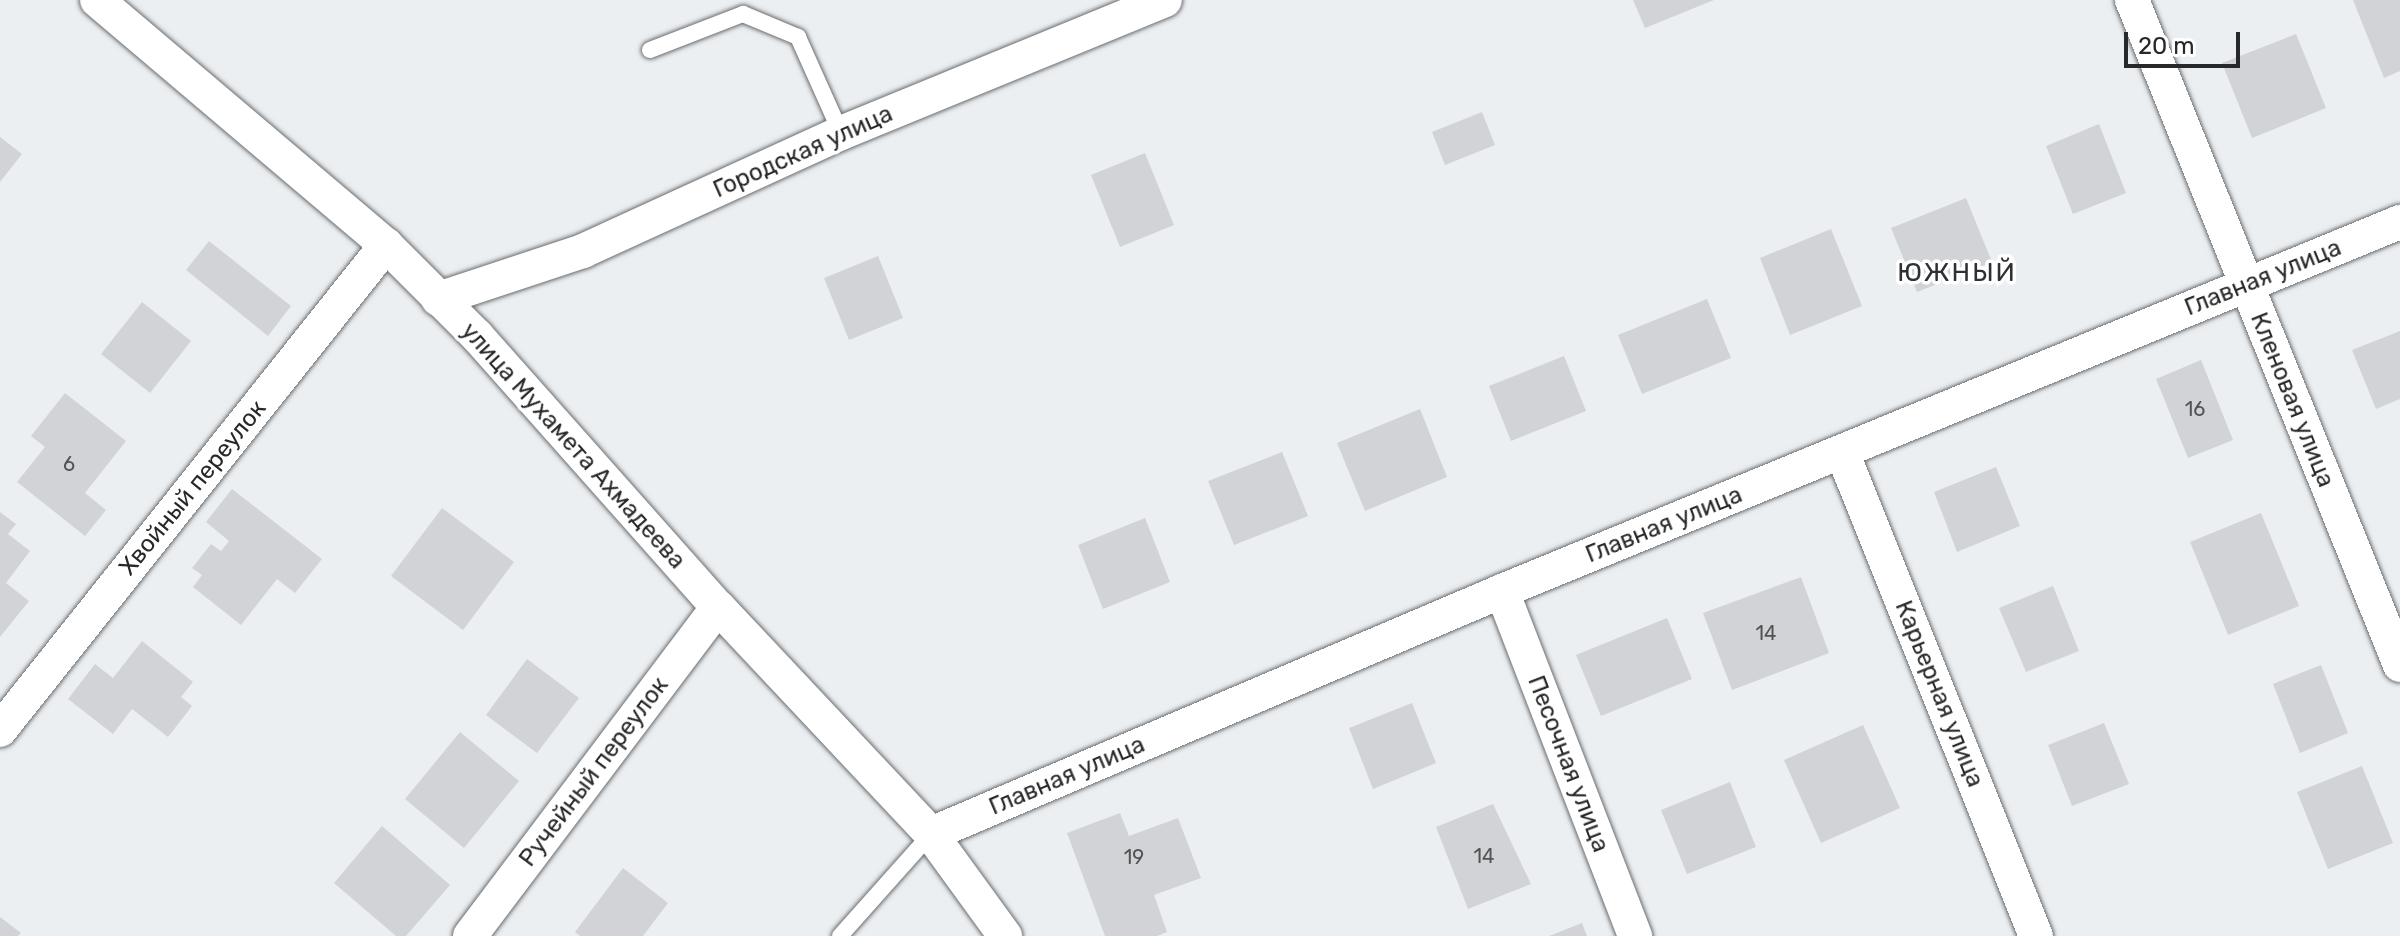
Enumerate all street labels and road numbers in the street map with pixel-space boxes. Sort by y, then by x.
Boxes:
street label: Городская улица [709,100,897,204]
street label: Главная улица [2181,234,2345,322]
street label: Кленовая улица [2244,308,2340,492]
street label: улица Мухамета Ахмадеева [455,317,691,575]
street label: Хвойный переулок [114,395,272,581]
street label: Главная улица [1582,481,1746,569]
street label: Карьерная улица [1888,597,1990,791]
street label: Ручейный переулок [513,672,675,872]
street label: Песочная улица [1521,672,1615,856]
street label: Главная улица [985,730,1149,822]

